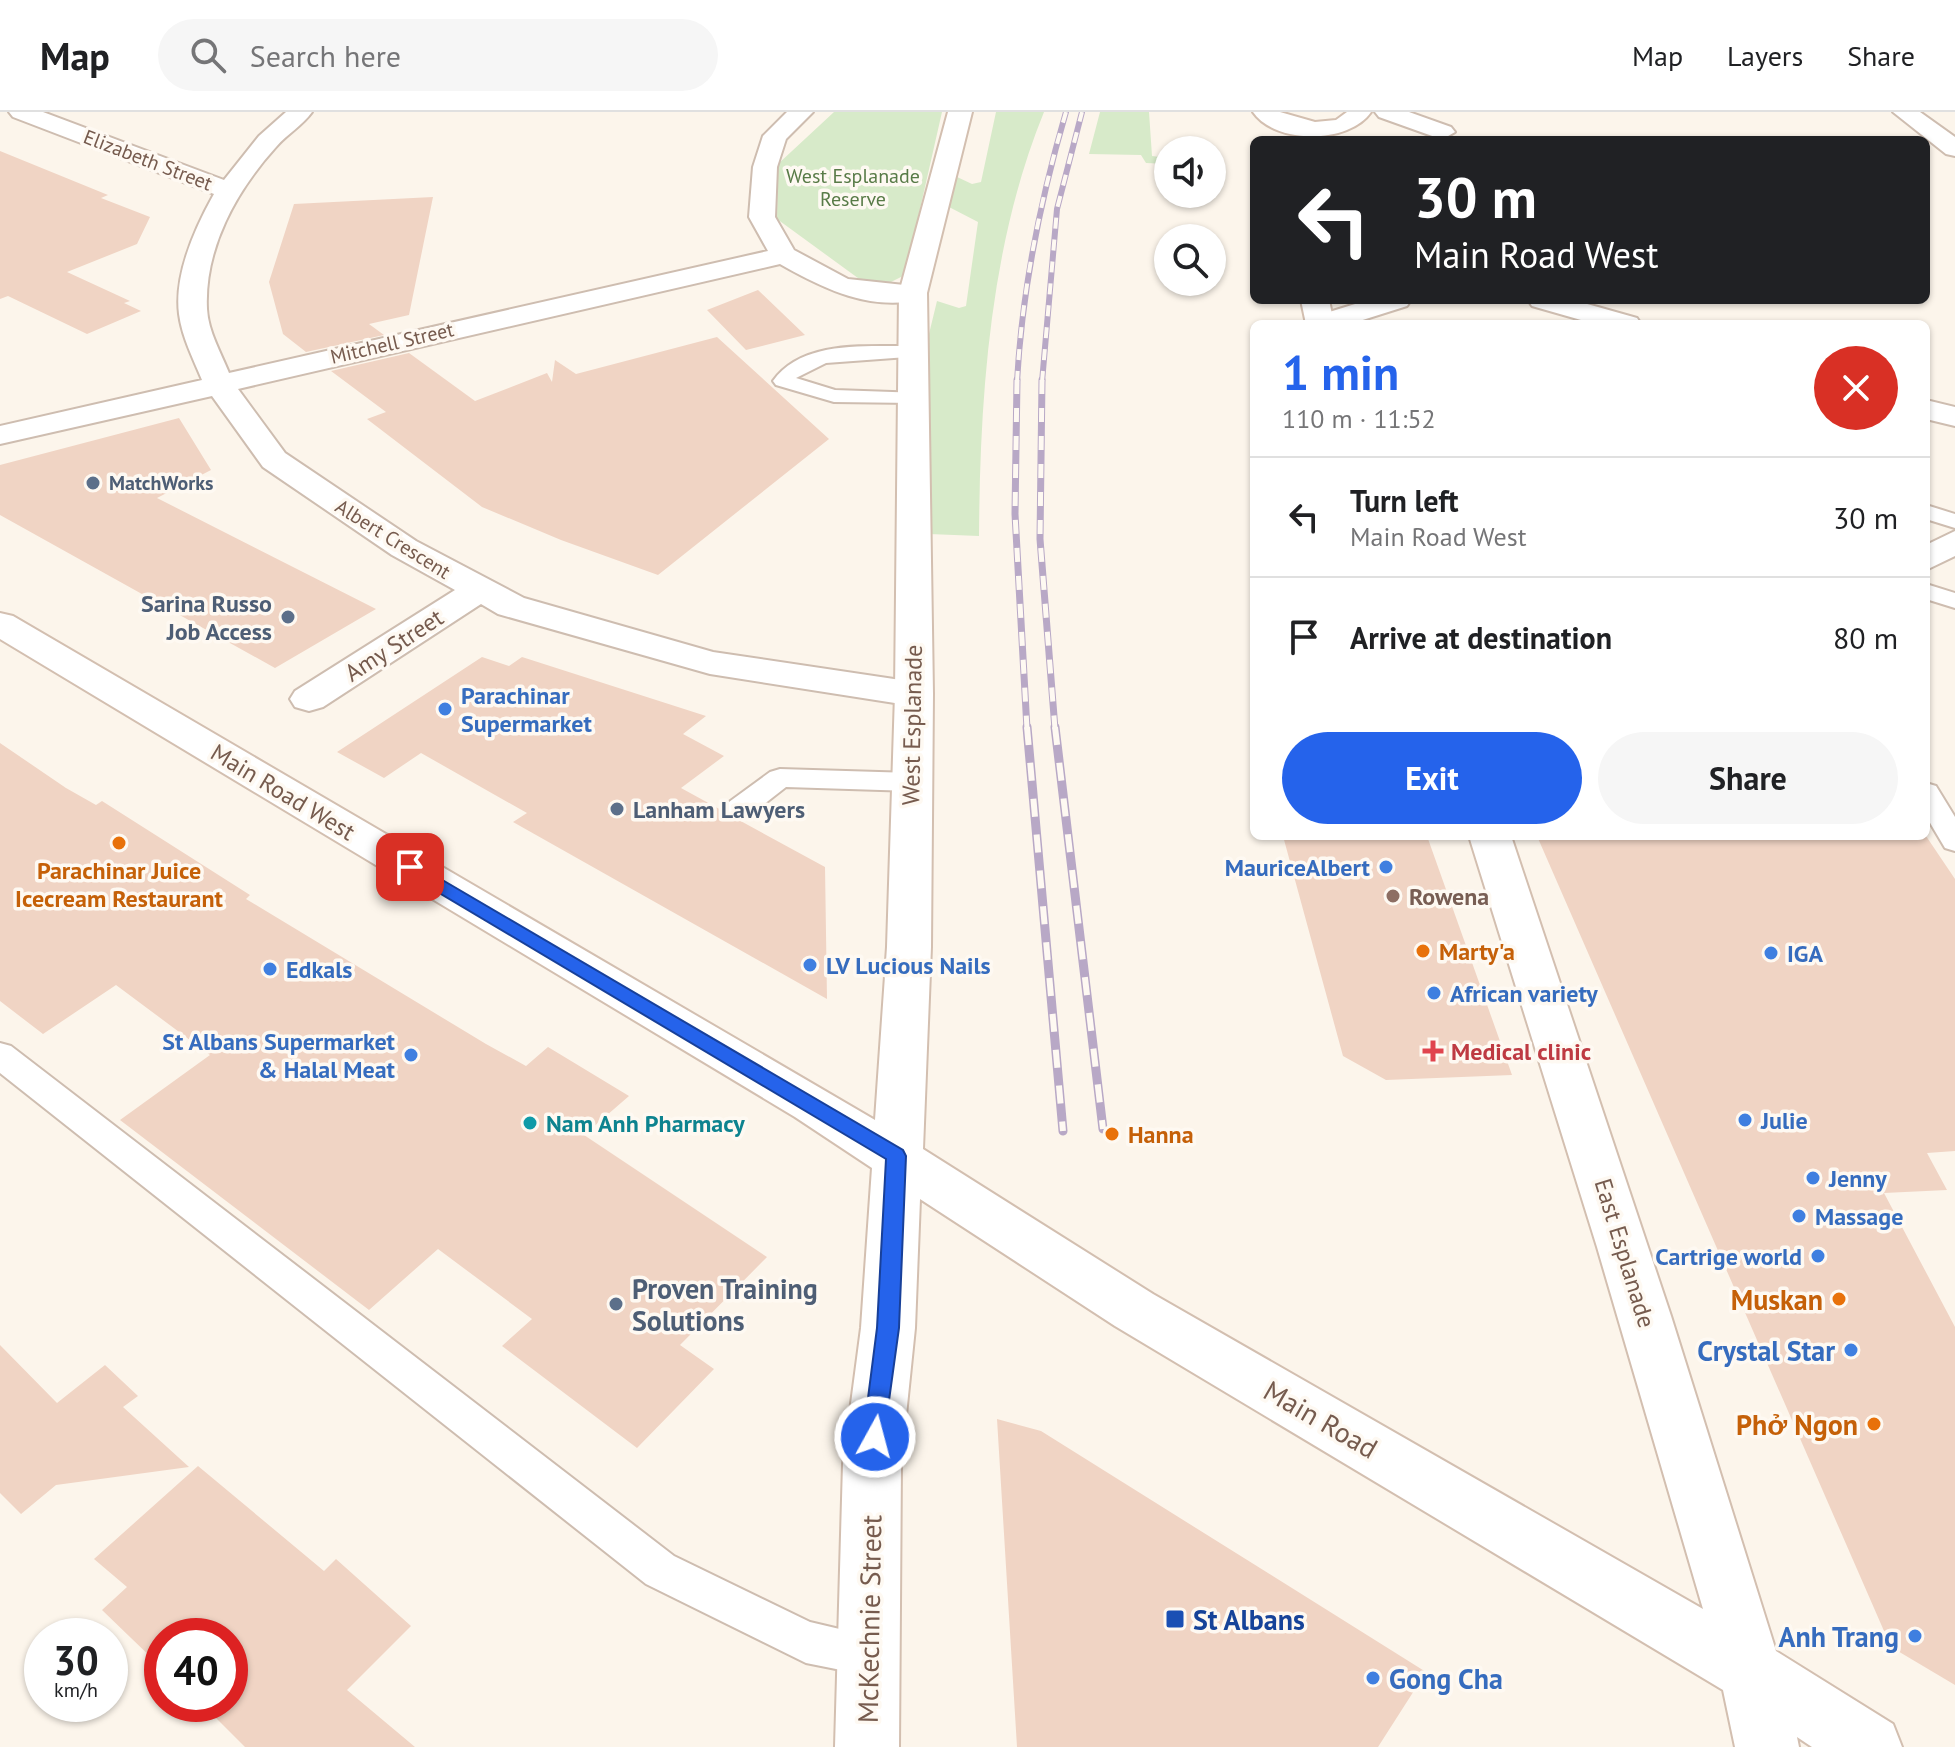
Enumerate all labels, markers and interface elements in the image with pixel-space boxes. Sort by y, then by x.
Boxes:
search box [158,19,718,91]
text: Map [40,31,110,80]
icon: search [186,33,230,77]
text: Search here [250,36,401,75]
text: Map [1632,37,1683,74]
text: Layers [1727,37,1803,74]
text: Share [1847,37,1915,74]
street label: Elizabeth Street [80,124,216,197]
map controls [1154,136,1226,296]
button: sound [1154,136,1226,208]
text: 30 m [1414,161,1537,233]
park label: West Esplanade Reserve [786,163,920,212]
icon: left [1282,168,1386,272]
button: search [1154,224,1226,296]
text: Main Road West [1414,231,1658,278]
street label: Mitchell Street [328,316,457,370]
text: 1 min [1282,341,1399,403]
button: close [1814,346,1898,430]
text: 110 m · 11:52 [1282,402,1436,435]
place label: MatchWorks [109,470,214,496]
marker: MatchWorks [84,474,102,492]
text: Turn left [1350,481,1458,520]
street label: Albert Crescent [331,493,456,585]
icon: left [1282,495,1326,539]
text: 30 m [1833,498,1898,537]
text: Main Road West [1350,520,1527,553]
place label: Sarina Russo Job Access [141,588,272,647]
street label: Amy Street [339,602,449,688]
marker: Sarina Russo Job Access [279,608,297,626]
icon: arrive [1282,615,1326,659]
text: Arrive at destination [1350,618,1612,657]
text: 80 m [1833,618,1898,657]
street label: West Esplanade [895,644,929,806]
place label: Parachinar Supermarket [461,680,593,739]
marker: Parachinar Supermarket [436,700,454,718]
button: Exit [1282,732,1582,824]
button: Share [1598,732,1898,824]
street label: Main Road West [205,737,361,847]
place label: Lanham Lawyers [633,794,805,825]
marker: Lanham Lawyers [608,800,626,818]
pin [376,833,444,901]
marker: Parachinar Juice Icecream Restaurant [110,834,128,852]
icon: arrive [388,845,432,889]
place label: MauriceAlbert [1225,852,1371,883]
place label: Parachinar Juice Icecream Restaurant [15,855,224,914]
marker: MauriceAlbert [1377,858,1395,876]
place label: Rowena [1409,881,1489,912]
marker: Rowena [1384,887,1402,905]
place label: Marty'a [1439,936,1515,967]
place label: IGA [1787,938,1823,969]
marker: Marty'a [1414,942,1432,960]
marker: IGA [1762,944,1780,962]
place label: LV Lucious Nails [826,950,991,981]
place label: Edkals [286,954,352,985]
marker: LV Lucious Nails [801,956,819,974]
marker: Edkals [261,960,279,978]
place label: African variety [1450,978,1598,1009]
marker: African variety [1425,984,1443,1002]
place label: St Albans Supermarket & Halal Meat [162,1026,396,1085]
place label: Medical clinic [1451,1036,1591,1067]
marker: Medical clinic [1422,1040,1444,1062]
marker: St Albans Supermarket & Halal Meat [402,1046,420,1064]
place label: Julie [1760,1105,1808,1136]
place label: Nam Anh Pharmacy [546,1108,745,1139]
marker: Julie [1736,1111,1754,1129]
marker: Nam Anh Pharmacy [521,1114,539,1132]
place label: Hanna [1128,1119,1194,1150]
marker: Hanna [1103,1125,1121,1143]
place label: Jenny [1828,1163,1887,1194]
marker: Jenny [1804,1169,1822,1187]
street label: East Esplanade [1588,1175,1662,1331]
place label: Massage [1815,1201,1903,1232]
marker: Massage [1790,1207,1808,1225]
place label: Cartrige world [1655,1241,1802,1272]
marker: Cartrige world [1809,1247,1827,1265]
place label: Proven Training Solutions [632,1270,818,1339]
place label: Muskan [1731,1281,1823,1318]
marker: Muskan [1830,1290,1848,1308]
marker: Proven Training Solutions [607,1295,625,1313]
place label: Crystal Star [1697,1332,1835,1369]
marker: Crystal Star [1842,1341,1860,1359]
street label: Main Road [1257,1372,1385,1466]
position arrow [833,1395,917,1479]
place label: Phở Ngon [1736,1406,1858,1443]
marker: Phở Ngon [1865,1415,1883,1433]
street label: McKechnie Street [849,1514,889,1724]
place label: St Albans [1193,1601,1305,1638]
marker: St Albans [1164,1608,1186,1630]
speed limit sign: 40 [144,1618,248,1722]
place label: Anh Trang [1779,1618,1899,1655]
marker: Anh Trang [1906,1627,1924,1645]
text: 30 [53,1634,99,1686]
place label: Gong Cha [1389,1660,1503,1697]
marker: Gong Cha [1364,1669,1382,1687]
text: km/h [54,1677,98,1703]

